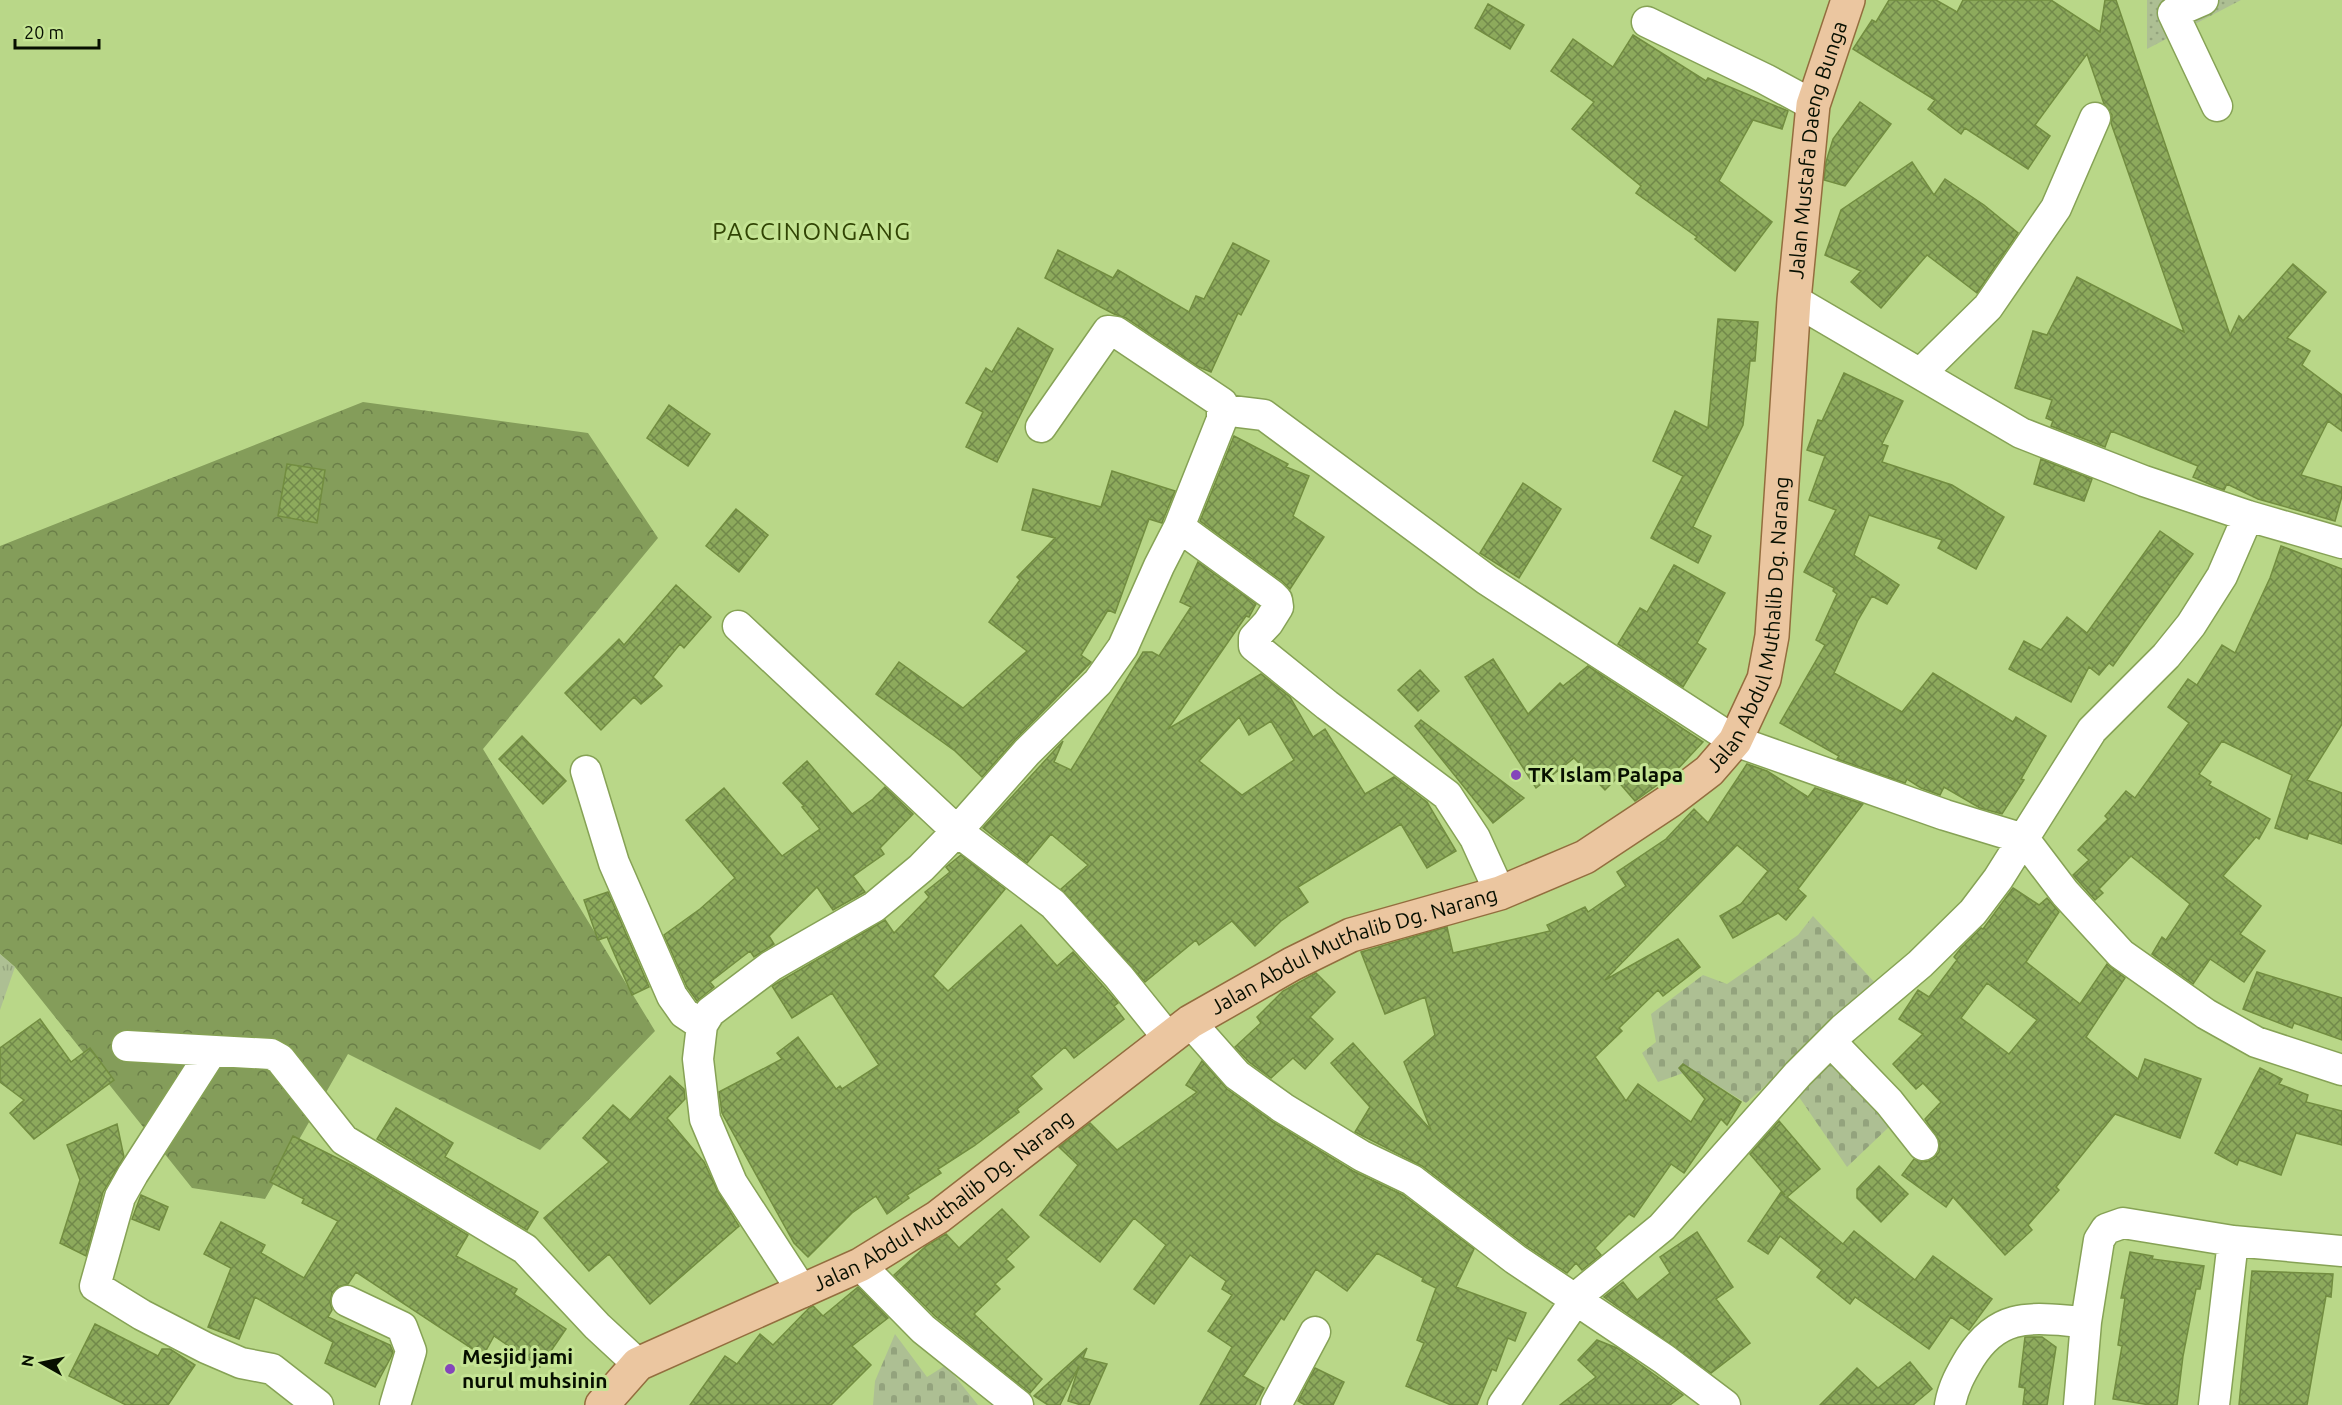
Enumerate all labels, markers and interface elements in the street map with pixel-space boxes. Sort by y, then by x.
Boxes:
scale bar [15,12,99,50]
street label: Jalan Mustafa Daeng Bunga [1783,18,1851,280]
text: 20 m [24,22,64,42]
district label: PACCINONGANG [712,218,912,245]
street label: Jalan Abdul Muthalib Dg. Narang [1701,476,1793,777]
place label: TK Islam Palapa [1528,762,1683,786]
marker: TK Islam Palapa [1509,768,1523,782]
street label: Jalan Abdul Muthalib Dg. Narang [1206,881,1500,1019]
street label: Jalan Abdul Muthalib Dg. Narang [809,1104,1077,1296]
north arrow [12,1333,72,1393]
place label: Mesjid jami nurul muhsinin [462,1344,608,1392]
text: N [17,1353,37,1368]
marker: Mesjid jami nurul muhsinin [443,1362,457,1376]

